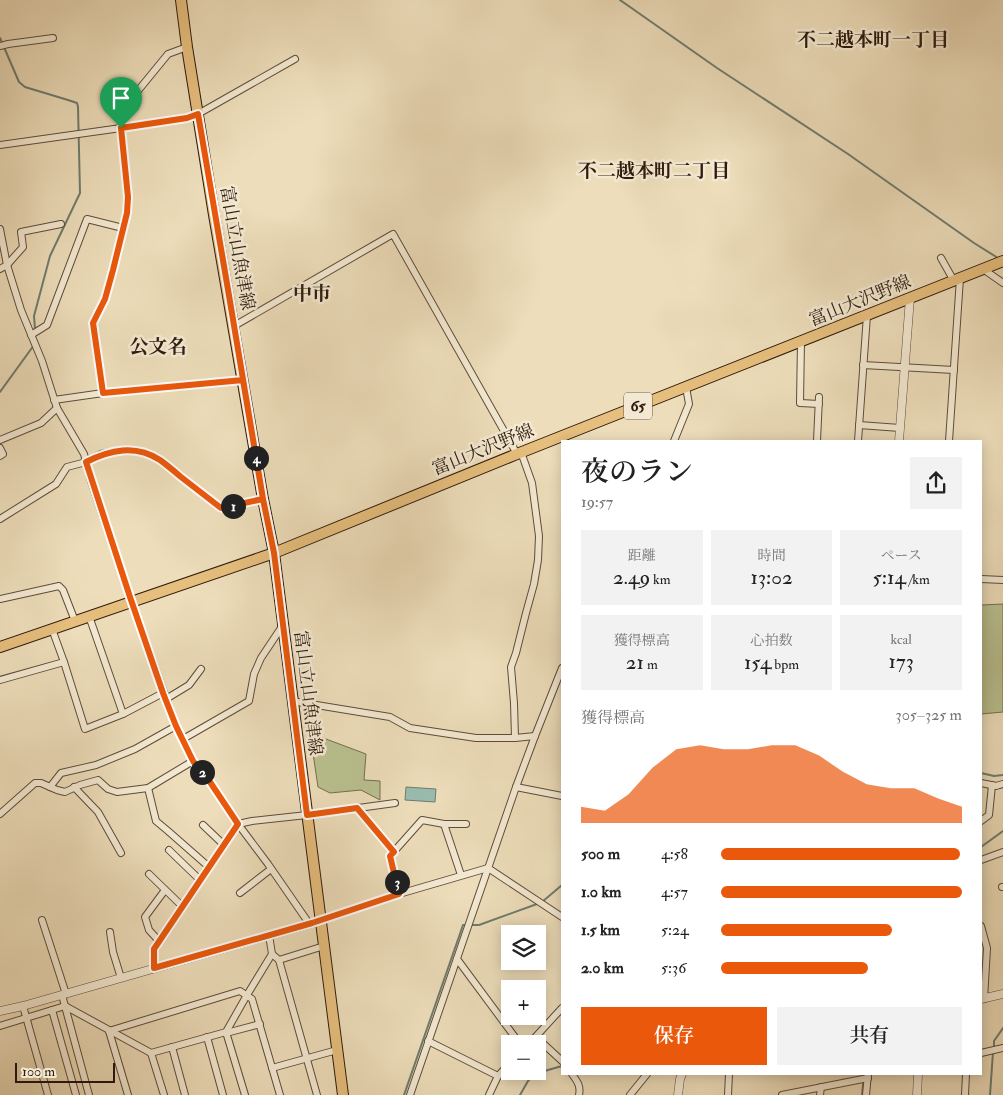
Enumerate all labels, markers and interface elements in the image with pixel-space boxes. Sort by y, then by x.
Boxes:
district label: 不二越本町一丁目 [797,28,949,52]
pin [100,77,142,128]
icon: arrive [107,84,135,112]
district label: 不二越本町二丁目 [578,159,730,183]
street label: 富山立山魚津線 [215,184,259,312]
street label: 富山大沢野線 [806,270,914,332]
district label: 中市 [293,282,331,306]
district label: 公文名 [129,335,187,359]
road number: 65 [624,392,652,420]
street label: 富山大沢野線 [429,419,537,481]
pin: 4 [244,446,268,470]
text: 4 [253,450,260,467]
text: 夜のラン [581,455,693,490]
button: share [910,457,962,509]
text: 19:57 [581,492,613,512]
pin: 1 [220,494,246,518]
text: 1 [231,498,236,515]
text: 距離 [628,547,656,564]
text: 時間 [757,547,785,564]
text: ペース [881,547,922,564]
text: 2.49 [613,564,650,591]
text: 13:02 [750,564,793,591]
text: 5:14 [872,564,906,591]
text: km [650,571,671,588]
text: /km [906,571,930,588]
street label: 富山立山魚津線 [289,629,327,757]
text: kcal [890,631,912,648]
text: 獲得標高 [614,632,670,649]
text: 心拍数 [750,632,792,649]
text: 173 [889,648,914,675]
text: 21 [626,649,644,676]
text: 154 [744,649,771,676]
text: m [644,656,658,673]
text: bpm [771,656,799,673]
text: 305–325 m [896,705,962,725]
text: 獲得標高 [581,708,645,728]
pin: 2 [190,760,214,784]
text: 2 [199,764,206,781]
text: 500 m [581,844,620,864]
text: 4:58 [661,844,688,864]
pin: 3 [384,870,410,894]
text: 3 [395,874,400,891]
text: 1.0 km [581,882,621,902]
text: 4:57 [661,882,688,902]
text: 1.5 km [581,920,620,940]
text: 5:24 [661,920,689,940]
map controls [501,925,546,1080]
button: layers [501,925,546,970]
text: 2.0 km [581,958,624,978]
text: 5:36 [661,958,686,978]
button: + [501,980,546,1025]
button: 保存 [581,1007,767,1065]
button: 共有 [777,1007,962,1065]
button: − [501,1035,546,1080]
scale bar [15,1060,115,1083]
text: 100 m [22,1063,55,1080]

